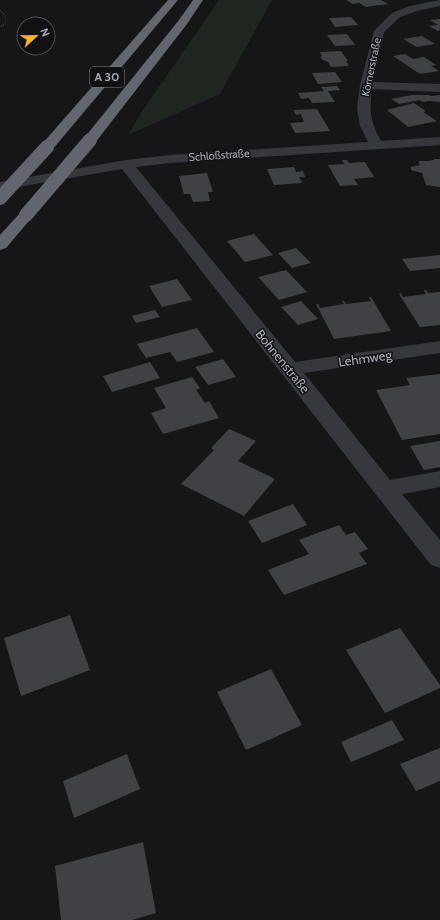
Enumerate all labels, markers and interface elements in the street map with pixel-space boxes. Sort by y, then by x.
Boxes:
north arrow [16,16,56,56]
text: N [37,26,53,38]
street label: Körnerstraße [358,36,384,98]
road number: A 30 [90,67,124,87]
street label: Schloßstraße [188,146,250,164]
street label: Bohnenstraße [252,326,314,396]
street label: Lehmweg [337,346,393,370]

